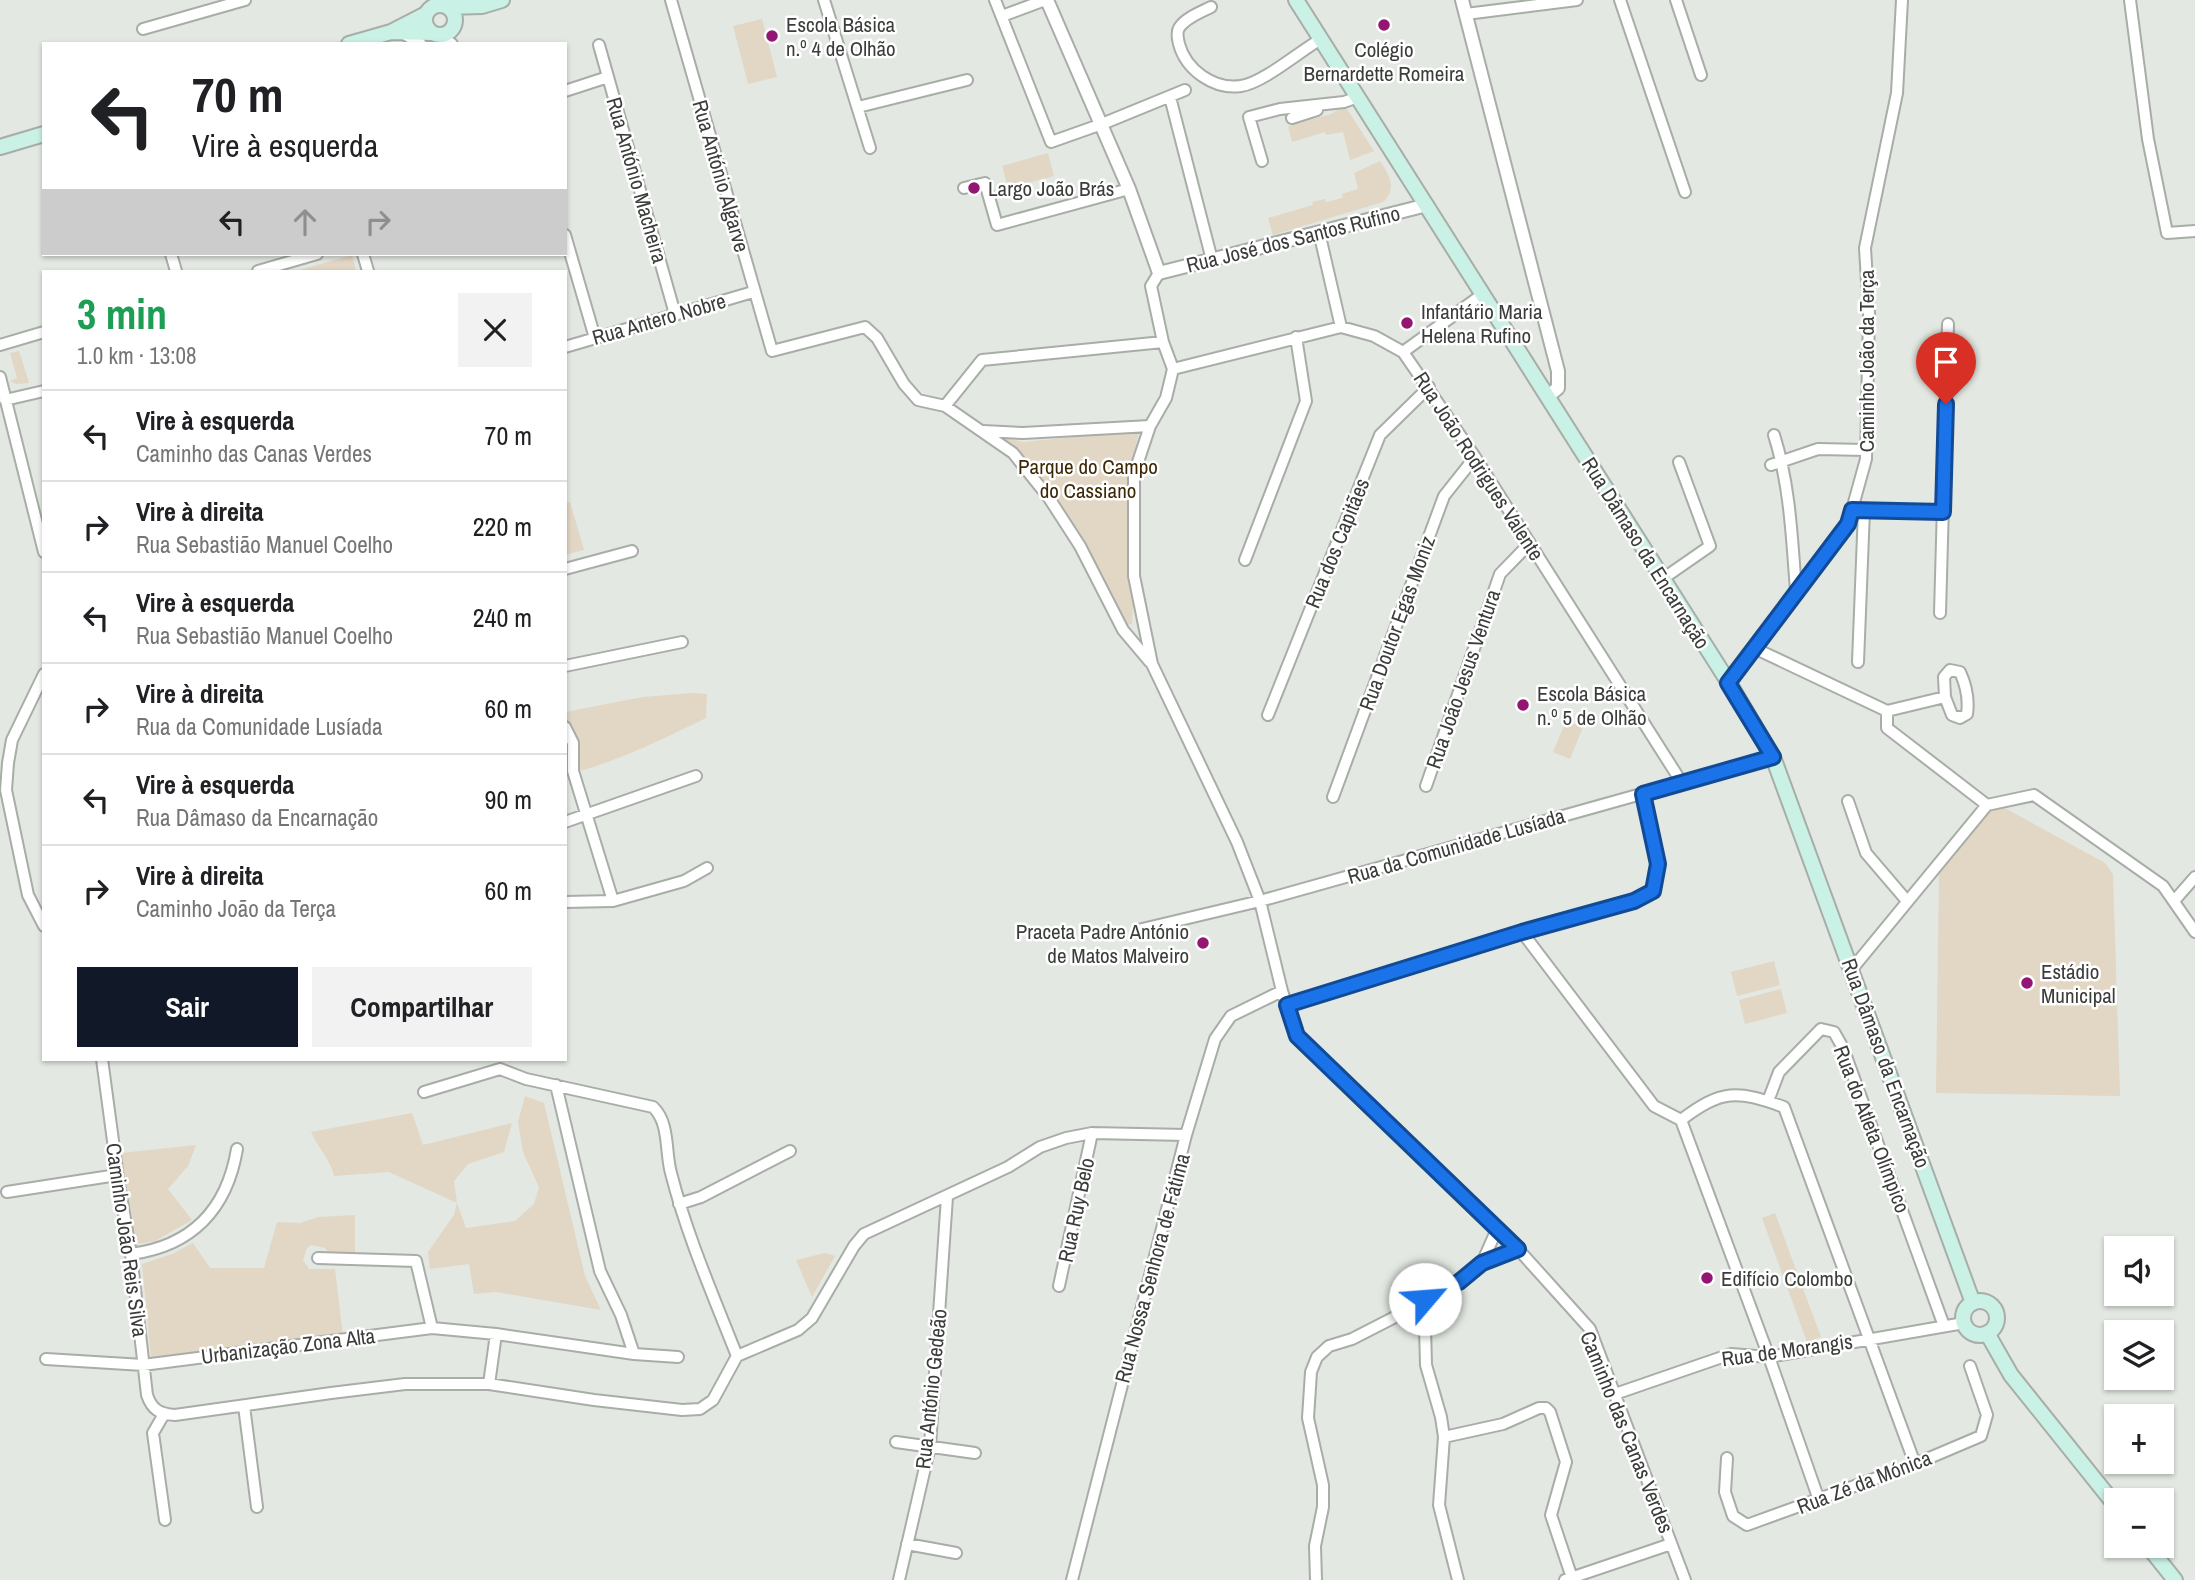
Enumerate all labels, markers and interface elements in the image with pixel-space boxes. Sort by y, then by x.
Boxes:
place label: Escola Básica n.º 4 de Olhão [786,10,896,63]
marker: Colégio Bernardette Romeira [1376,17,1392,33]
marker: Escola Básica n.º 4 de Olhão [764,28,780,44]
place label: Colégio Bernardette Romeira [1304,35,1465,88]
text: 70 m [192,61,284,127]
icon: left [77,70,168,161]
street label: Rua António Macheira [599,94,675,267]
street label: Rua António Algarve [685,97,757,255]
text: Vire à esquerda [192,124,378,167]
place label: Largo João Brás [988,174,1114,203]
marker: Largo João Brás [966,180,982,196]
street label: Rua José dos Santos Rufino [1183,198,1403,280]
icon: left [213,203,251,241]
icon: ahead [286,203,324,241]
icon: right [359,203,397,241]
street label: Caminho João da Terça [1852,269,1881,452]
text: 3 min [77,286,167,342]
street label: Rua Antero Nobre [589,286,729,352]
button: close [458,293,532,367]
place label: Infantário Maria Helena Rufino [1421,297,1543,350]
marker: Infantário Maria Helena Rufino [1399,315,1415,331]
pin [1916,332,1976,404]
text: 1.0 km · 13:08 [77,340,197,371]
icon: arrive [1927,343,1965,381]
street label: Rua João Rodrigues Valente [1407,366,1551,566]
text: Vire à esquerda [136,403,294,438]
icon: left [77,417,115,455]
text: 70 m [485,418,532,453]
text: Caminho das Canas Verdes [136,438,372,469]
park label: Parque do Campo do Cassiano [1018,452,1158,505]
street label: Rua Dâmaso da Encarnação [1575,452,1717,654]
street label: Rua dos Capitães [1298,474,1376,612]
text: Vire à direita [136,494,264,529]
icon: right [77,508,115,546]
text: 220 m [473,509,532,544]
text: Rua Sebastião Manuel Coelho [136,529,393,560]
street label: Rua Doutor Egas Moniz [1352,531,1442,714]
text: Vire à esquerda [136,585,294,620]
street label: Rua João Jesus Ventura [1419,585,1507,772]
icon: left [77,599,115,637]
text: 240 m [473,600,532,635]
text: Rua Sebastião Manuel Coelho [136,620,393,651]
text: Vire à direita [136,676,264,711]
place label: Escola Básica n.º 5 de Olhão [1537,679,1647,732]
icon: right [77,690,115,728]
text: 60 m [485,691,532,726]
marker: Escola Básica n.º 5 de Olhão [1515,697,1531,713]
text: Rua da Comunidade Lusíada [136,711,382,742]
text: Vire à esquerda [136,767,294,802]
icon: left [77,781,115,819]
text: 90 m [485,782,532,817]
street label: Rua da Comunidade Lusíada [1344,801,1569,891]
text: Rua Dâmaso da Encarnação [136,802,378,833]
text: Vire à direita [136,858,264,893]
icon: right [77,872,115,910]
text: 60 m [485,873,532,908]
text: Caminho João da Terça [136,893,336,924]
place label: Praceta Padre António de Matos Malveiro [1016,917,1189,970]
marker: Praceta Padre António de Matos Malveiro [1195,935,1211,951]
street label: Rua Dâmaso da Encarnação [1835,954,1937,1172]
place label: Estádio Municipal [2041,957,2116,1010]
button: Sair [77,967,298,1047]
button: Compartilhar [312,967,532,1047]
marker: Estádio Municipal [2019,975,2035,991]
street label: Rua do Atleta Olímpico [1827,1041,1917,1217]
street label: Caminho João Reis Silva [99,1141,155,1339]
street label: Rua Nossa Senhora de Fátima [1107,1150,1197,1386]
street label: Rua Ruy Belo [1051,1155,1101,1265]
map controls [2104,1236,2174,1558]
button: sound [2104,1236,2174,1306]
position arrow [1388,1262,1462,1336]
place label: Edifício Colombo [1721,1264,1853,1293]
marker: Edifício Colombo [1699,1270,1715,1286]
street label: Rua António Gedeão [908,1307,954,1471]
button: layers [2104,1320,2174,1390]
street label: Urbanização Zona Alta [199,1321,377,1371]
street label: Rua de Morangis [1720,1326,1854,1374]
street label: Caminho das Canas Verdes [1573,1327,1681,1537]
button: + [2104,1404,2174,1474]
street label: Rua Zé da Mónica [1793,1443,1936,1521]
button: − [2104,1488,2174,1558]

